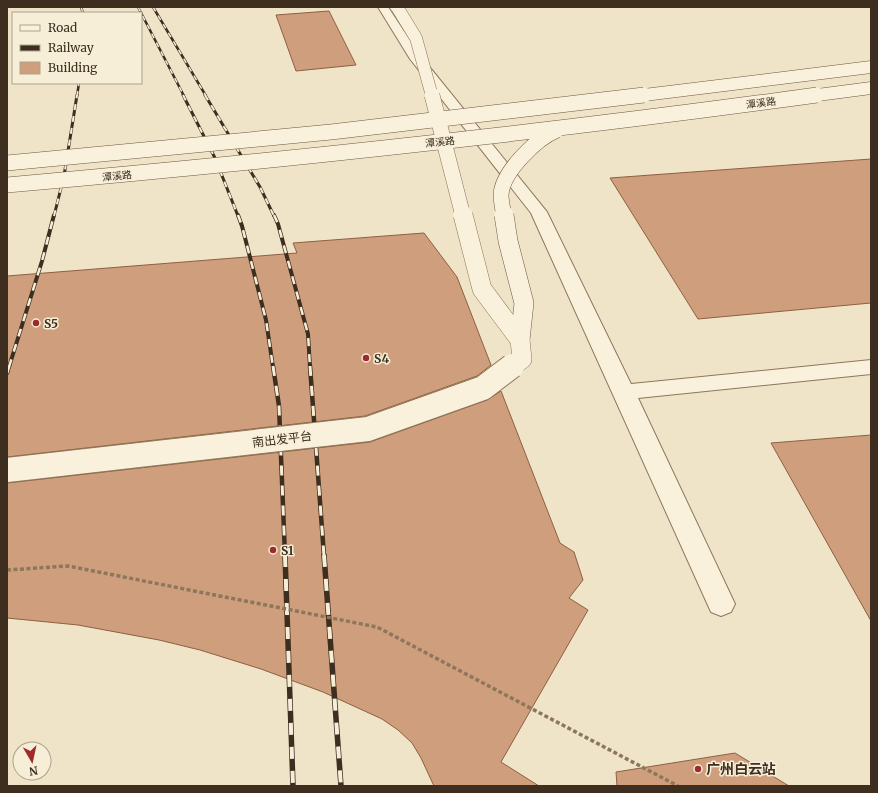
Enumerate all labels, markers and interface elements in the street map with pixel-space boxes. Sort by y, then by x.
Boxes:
legend [12,12,142,84]
text: Road [48,20,77,35]
text: Railway [48,40,94,55]
text: Building [48,60,98,75]
street label: 潭溪路 [745,95,777,111]
street label: 潭溪路 [424,134,456,150]
street label: 潭溪路 [101,168,133,184]
place label: S5 [44,316,58,331]
marker: S5 [31,318,41,328]
place label: S4 [374,351,389,366]
marker: S4 [361,353,371,363]
street label: 南出发平台 [251,428,313,450]
place label: S1 [281,543,294,558]
marker: S1 [268,545,278,555]
north arrow [12,741,52,781]
place label: 广州白云站 [706,760,776,778]
text: N [28,763,39,779]
marker: 广州白云站 [693,764,703,774]

